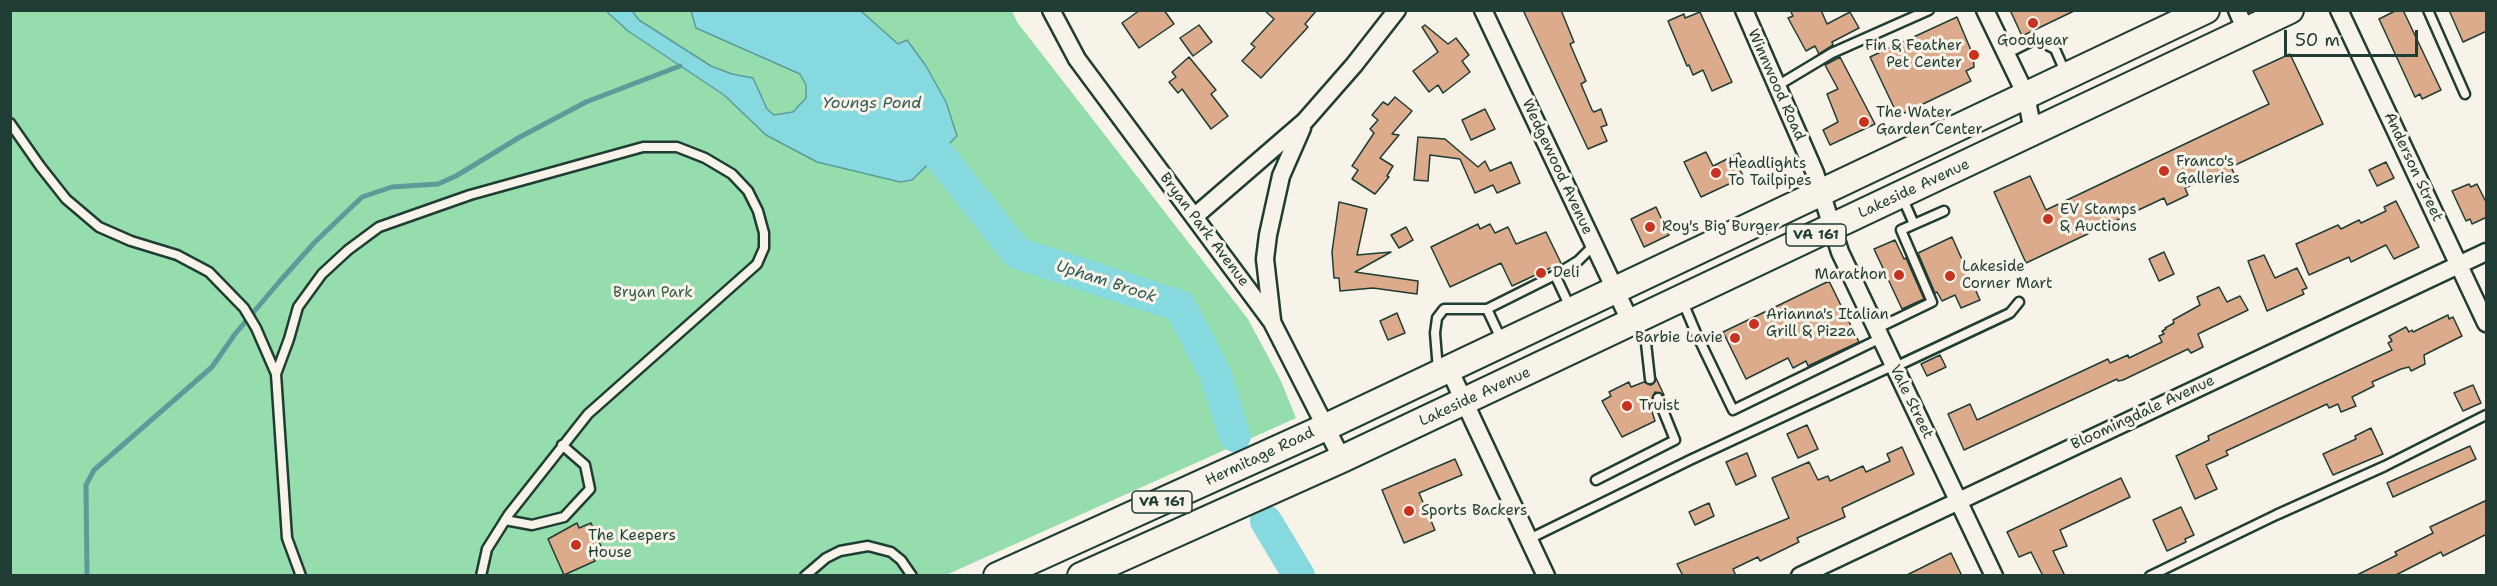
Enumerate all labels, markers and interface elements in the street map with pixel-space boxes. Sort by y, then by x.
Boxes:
marker: Goodyear [2026,16,2040,30]
scale bar [2287,18,2420,56]
street label: Winnwood Road [1743,27,1809,143]
text: 50 m [2295,28,2340,52]
place label: Goodyear [1997,32,2069,50]
place label: Fin & Feather Pet Center [1865,37,1962,72]
marker: Fin & Feather Pet Center [1967,48,1981,62]
water label: Youngs Pond [823,94,921,114]
street label: Wedgewood Avenue [1518,96,1596,238]
place label: The Water Garden Center [1876,104,1983,139]
street label: Anderson Street [2380,109,2446,225]
marker: The Water Garden Center [1857,115,1871,129]
place label: Franco's Galleries [2176,153,2240,188]
place label: Headlights To Tailpipes [1728,155,1812,190]
street label: Lakeside Avenue [1855,155,1973,223]
marker: Franco's Galleries [2157,164,2171,178]
marker: Headlights To Tailpipes [1709,166,1723,180]
street label: Bryan Park Avenue [1155,170,1253,290]
place label: EV Stamps & Auctions [2060,201,2137,236]
marker: EV Stamps & Auctions [2041,212,2055,226]
place label: Roy's Big Burger [1662,218,1780,236]
marker: Roy's Big Burger [1643,220,1657,234]
road number: VA 161 [1786,224,1846,246]
water label: Upham Brook [1054,257,1158,307]
place label: Lakeside Corner Mart [1962,258,2053,293]
place label: Deli [1553,264,1580,282]
marker: Deli [1534,266,1548,280]
place label: Marathon [1815,266,1887,284]
marker: Marathon [1892,268,1906,282]
marker: Lakeside Corner Mart [1943,269,1957,283]
park label: Bryan Park [613,284,693,302]
place label: Arianna's Italian Grill & Pizza [1766,306,1889,341]
marker: Arianna's Italian Grill & Pizza [1747,317,1761,331]
place label: Barbie Lavie [1635,329,1723,347]
marker: Barbie Lavie [1728,331,1742,345]
street label: Vale Street [1885,362,1937,442]
street label: Lakeside Avenue [1416,363,1534,431]
street label: Bloomingdale Avenue [2068,372,2218,454]
place label: Truist [1639,397,1680,415]
marker: Truist [1620,399,1634,413]
street label: Hermitage Road [1203,424,1317,490]
road number: VA 161 [1132,491,1192,513]
place label: Sports Backers [1421,502,1527,520]
marker: Sports Backers [1402,504,1416,518]
place label: The Keepers House [588,527,676,562]
marker: The Keepers House [569,538,583,552]

